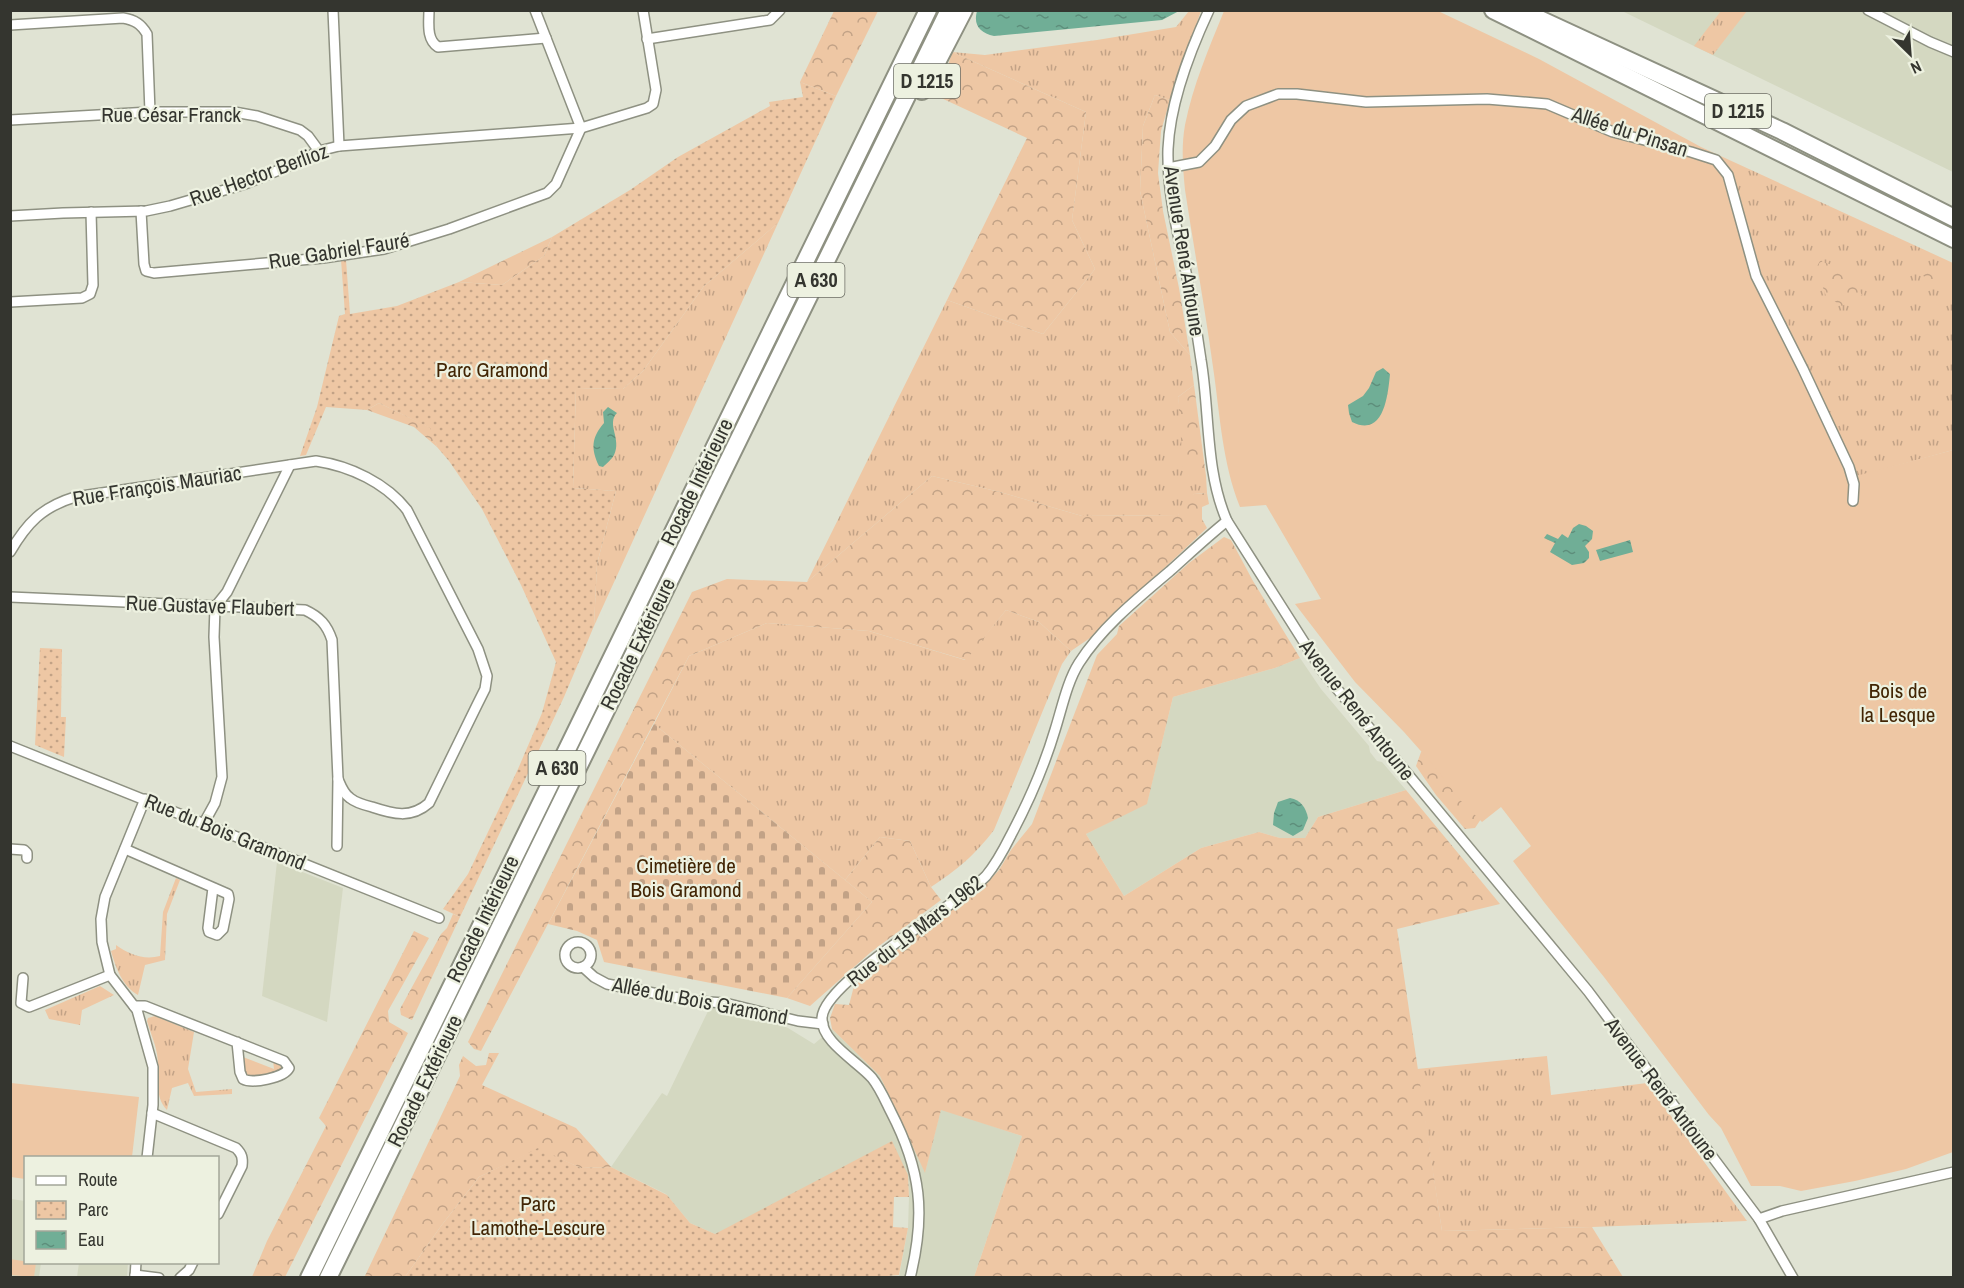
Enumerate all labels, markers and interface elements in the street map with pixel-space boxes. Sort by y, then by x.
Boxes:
north arrow [1880,24,1940,84]
text: N [1907,56,1925,80]
road number: D 1215 [894,64,960,98]
road number: D 1215 [1705,94,1771,128]
street label: Allée du Pinsan [1567,99,1692,164]
street label: Rue César Franck [101,100,241,129]
street label: Rue Hector Berlioz [186,136,333,213]
street label: Avenue René Antoune [1157,163,1212,338]
street label: Rue Gabriel Fauré [267,225,411,276]
road number: A 630 [788,263,844,297]
park label: Parc Gramond [436,355,548,384]
street label: Rocade Intérieure [653,413,740,550]
street label: Rue François Mauriac [71,458,243,513]
street label: Rocade Extérieure [593,573,682,715]
street label: Rue Gustave Flaubert [125,588,295,623]
street label: Avenue René Antoune [1292,632,1422,786]
park label: Bois de la Lesque [1861,676,1935,729]
road number: A 630 [528,751,586,785]
street label: Rue du Bois Gramond [140,786,310,877]
street label: Rocade Intérieure [439,850,526,987]
park label: Cimetière de Bois Gramond [630,851,742,904]
street label: Rue du 19 Mars 1962 [841,868,989,993]
street label: Allée du Bois Gramond [609,969,790,1032]
street label: Rocade Extérieure [380,1010,469,1152]
street label: Avenue René Antoune [1597,1010,1725,1166]
legend [24,1156,219,1264]
text: Route [78,1167,117,1192]
park label: Parc Lamothe-Lescure [471,1189,605,1242]
text: Parc [78,1197,108,1222]
text: Eau [78,1227,104,1252]

